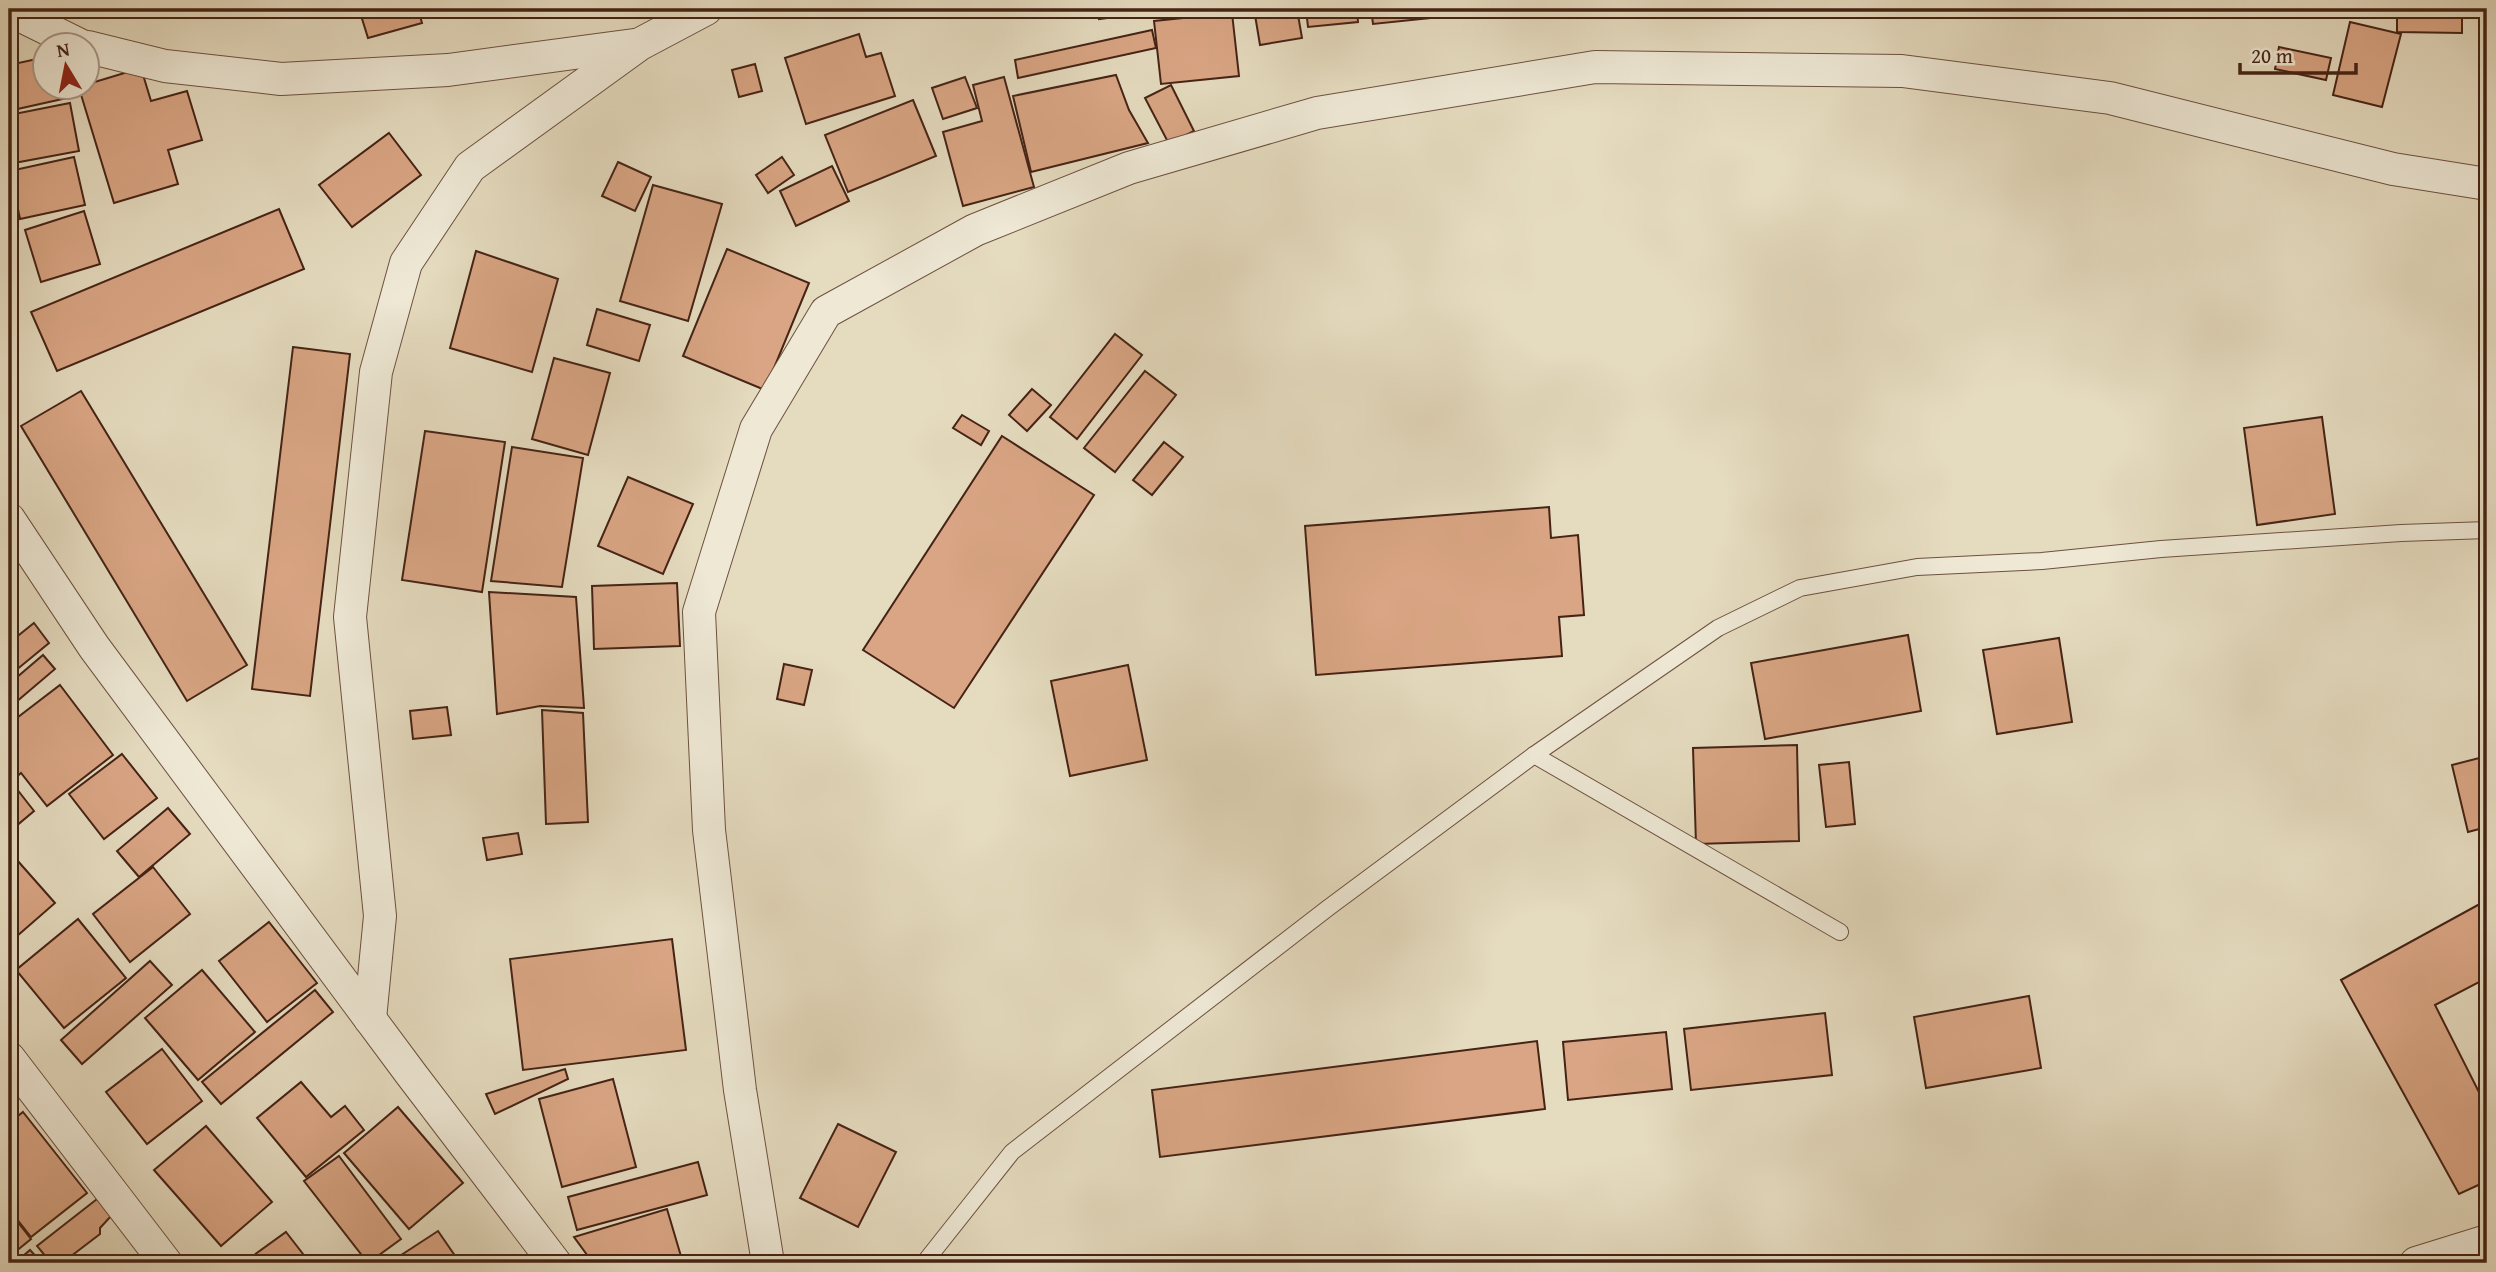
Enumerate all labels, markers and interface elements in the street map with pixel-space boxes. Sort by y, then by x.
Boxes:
north arrow [32,32,102,102]
scale bar [2240,32,2356,76]
text: N [54,34,72,64]
text: 20 m [2251,40,2293,71]

